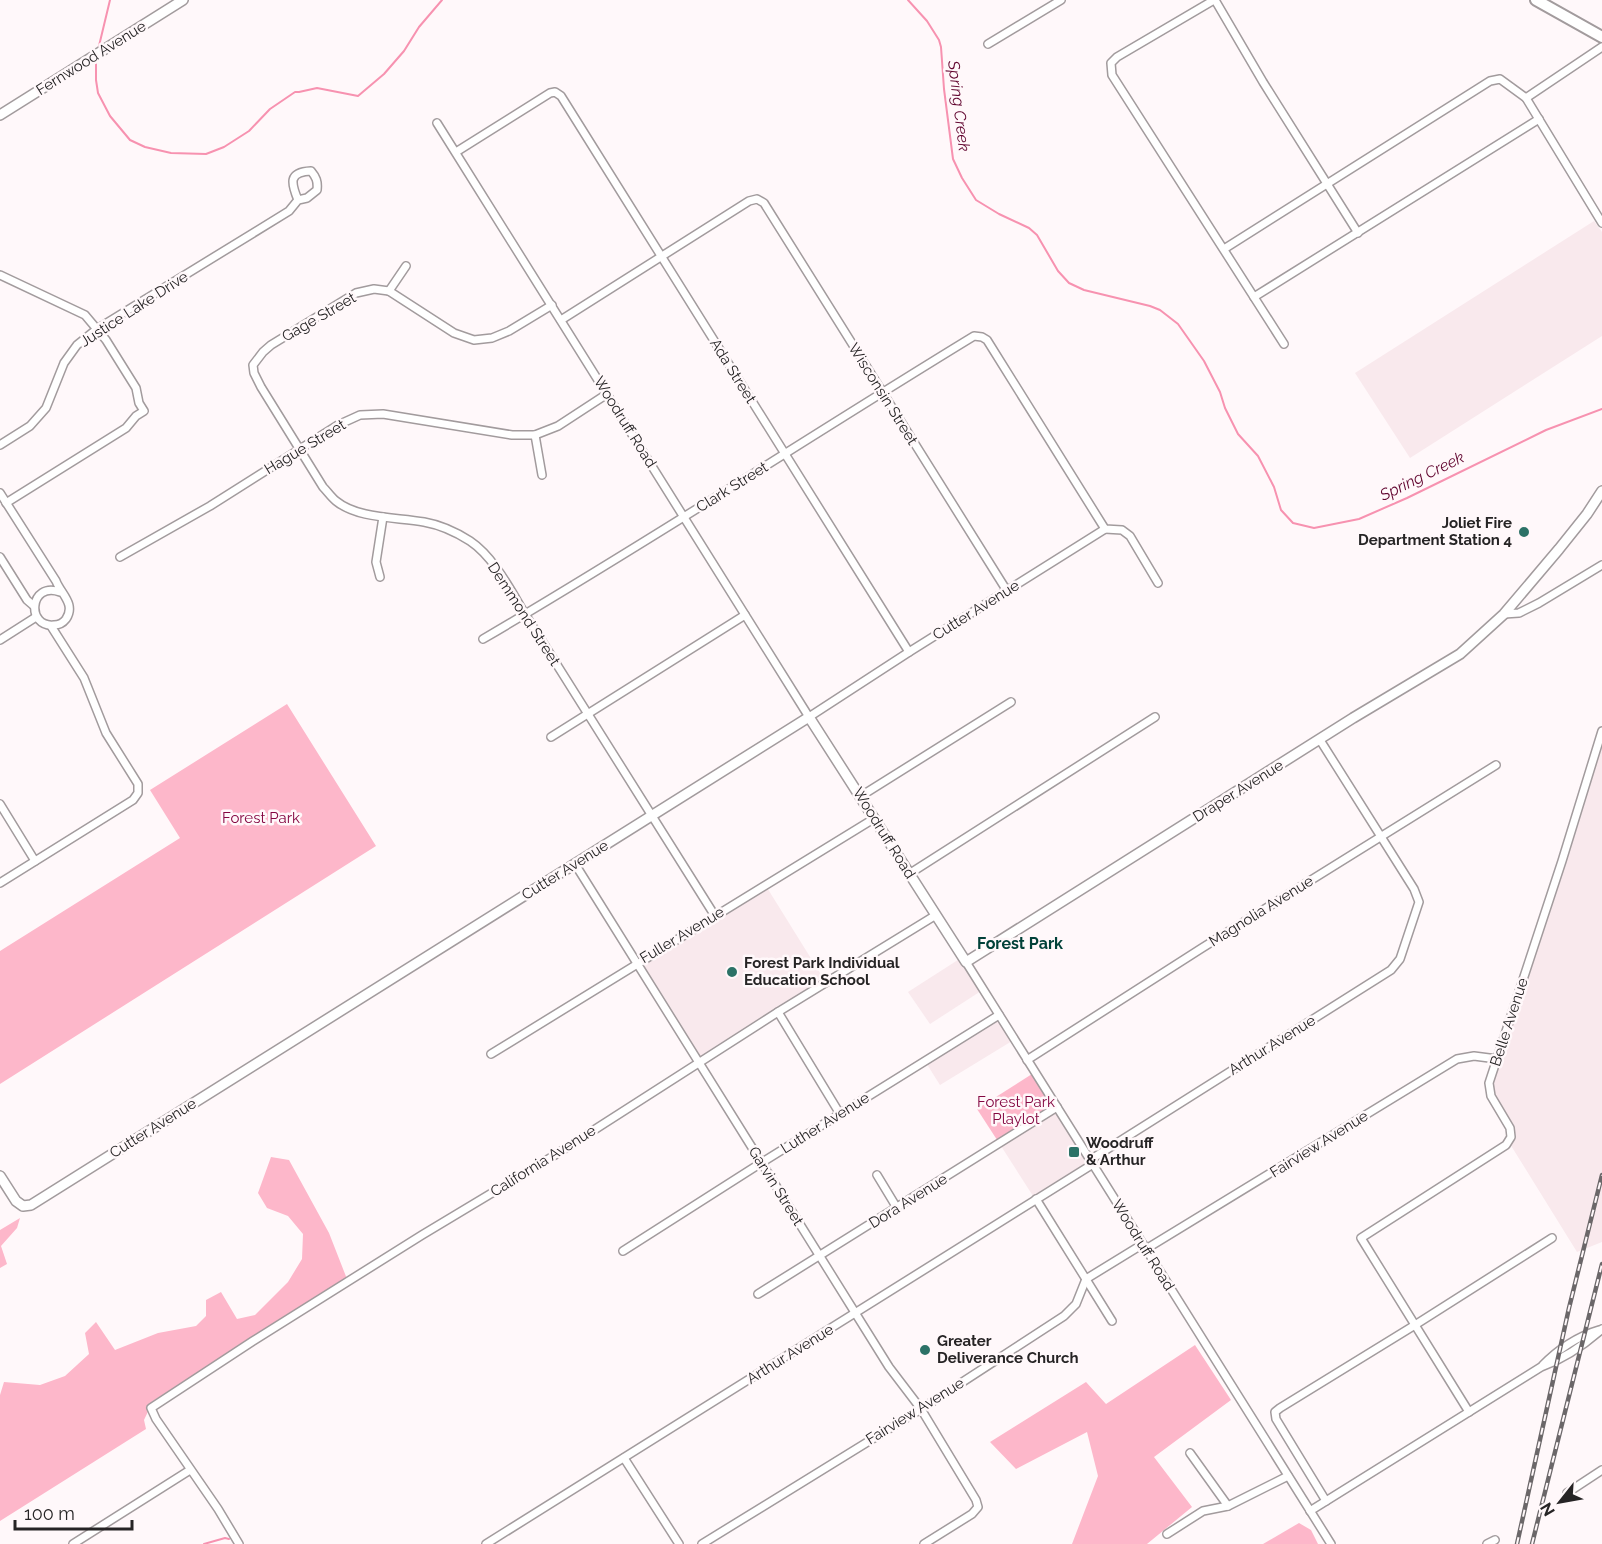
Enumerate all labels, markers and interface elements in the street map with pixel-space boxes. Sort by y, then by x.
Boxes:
street label: Fernwood Avenue [33,17,149,99]
water label: Spring Creek [944,58,974,153]
street label: Justice Lake Drive [77,267,192,351]
street label: Gage Street [279,289,359,345]
street label: Ada Street [706,335,760,407]
street label: Wisconsin Street [844,340,922,448]
street label: Woodruff Road [590,373,660,471]
street label: Hague Street [261,416,349,478]
water label: Spring Creek [1376,447,1468,505]
street label: Clark Street [693,458,771,516]
place label: Joliet Fire Department Station 4 [1358,514,1512,549]
marker: Joliet Fire Department Station 4 [1517,525,1531,539]
street label: Demmond Street [484,559,564,669]
street label: Cutter Avenue [929,576,1023,644]
street label: Draper Avenue [1190,756,1287,826]
street label: Woodruff Road [849,784,919,882]
park label: Forest Park [222,809,300,827]
street label: Cutter Avenue [518,836,612,904]
street label: Magnolia Avenue [1205,872,1317,950]
street label: Fuller Avenue [637,903,728,967]
district label: Forest Park [977,934,1063,953]
place label: Forest Park Individual Education School [744,954,900,989]
marker: Forest Park Individual Education School [725,965,739,979]
street label: Belle Avenue [1486,975,1532,1068]
street label: Arthur Avenue [1225,1011,1319,1079]
street label: Luther Avenue [777,1088,873,1157]
park label: Forest Park Playlot [977,1093,1055,1128]
street label: Cutter Avenue [106,1094,200,1162]
street label: Fairview Avenue [1267,1107,1372,1181]
street label: California Avenue [487,1121,599,1201]
place label: Woodruff & Arthur [1086,1134,1154,1169]
street label: Garvin Street [745,1143,807,1229]
marker: Woodruff & Arthur [1067,1145,1081,1159]
street label: Dora Avenue [865,1170,951,1232]
street label: Woodruff Road [1108,1196,1178,1294]
street label: Arthur Avenue [743,1320,837,1388]
place label: Greater Deliverance Church [937,1332,1079,1367]
marker: Greater Deliverance Church [918,1343,932,1357]
street label: Fairview Avenue [863,1374,968,1448]
north arrow [1530,1472,1590,1532]
scale bar [15,1493,132,1531]
text: N [1536,1499,1559,1520]
text: 100 m [24,1503,75,1524]

